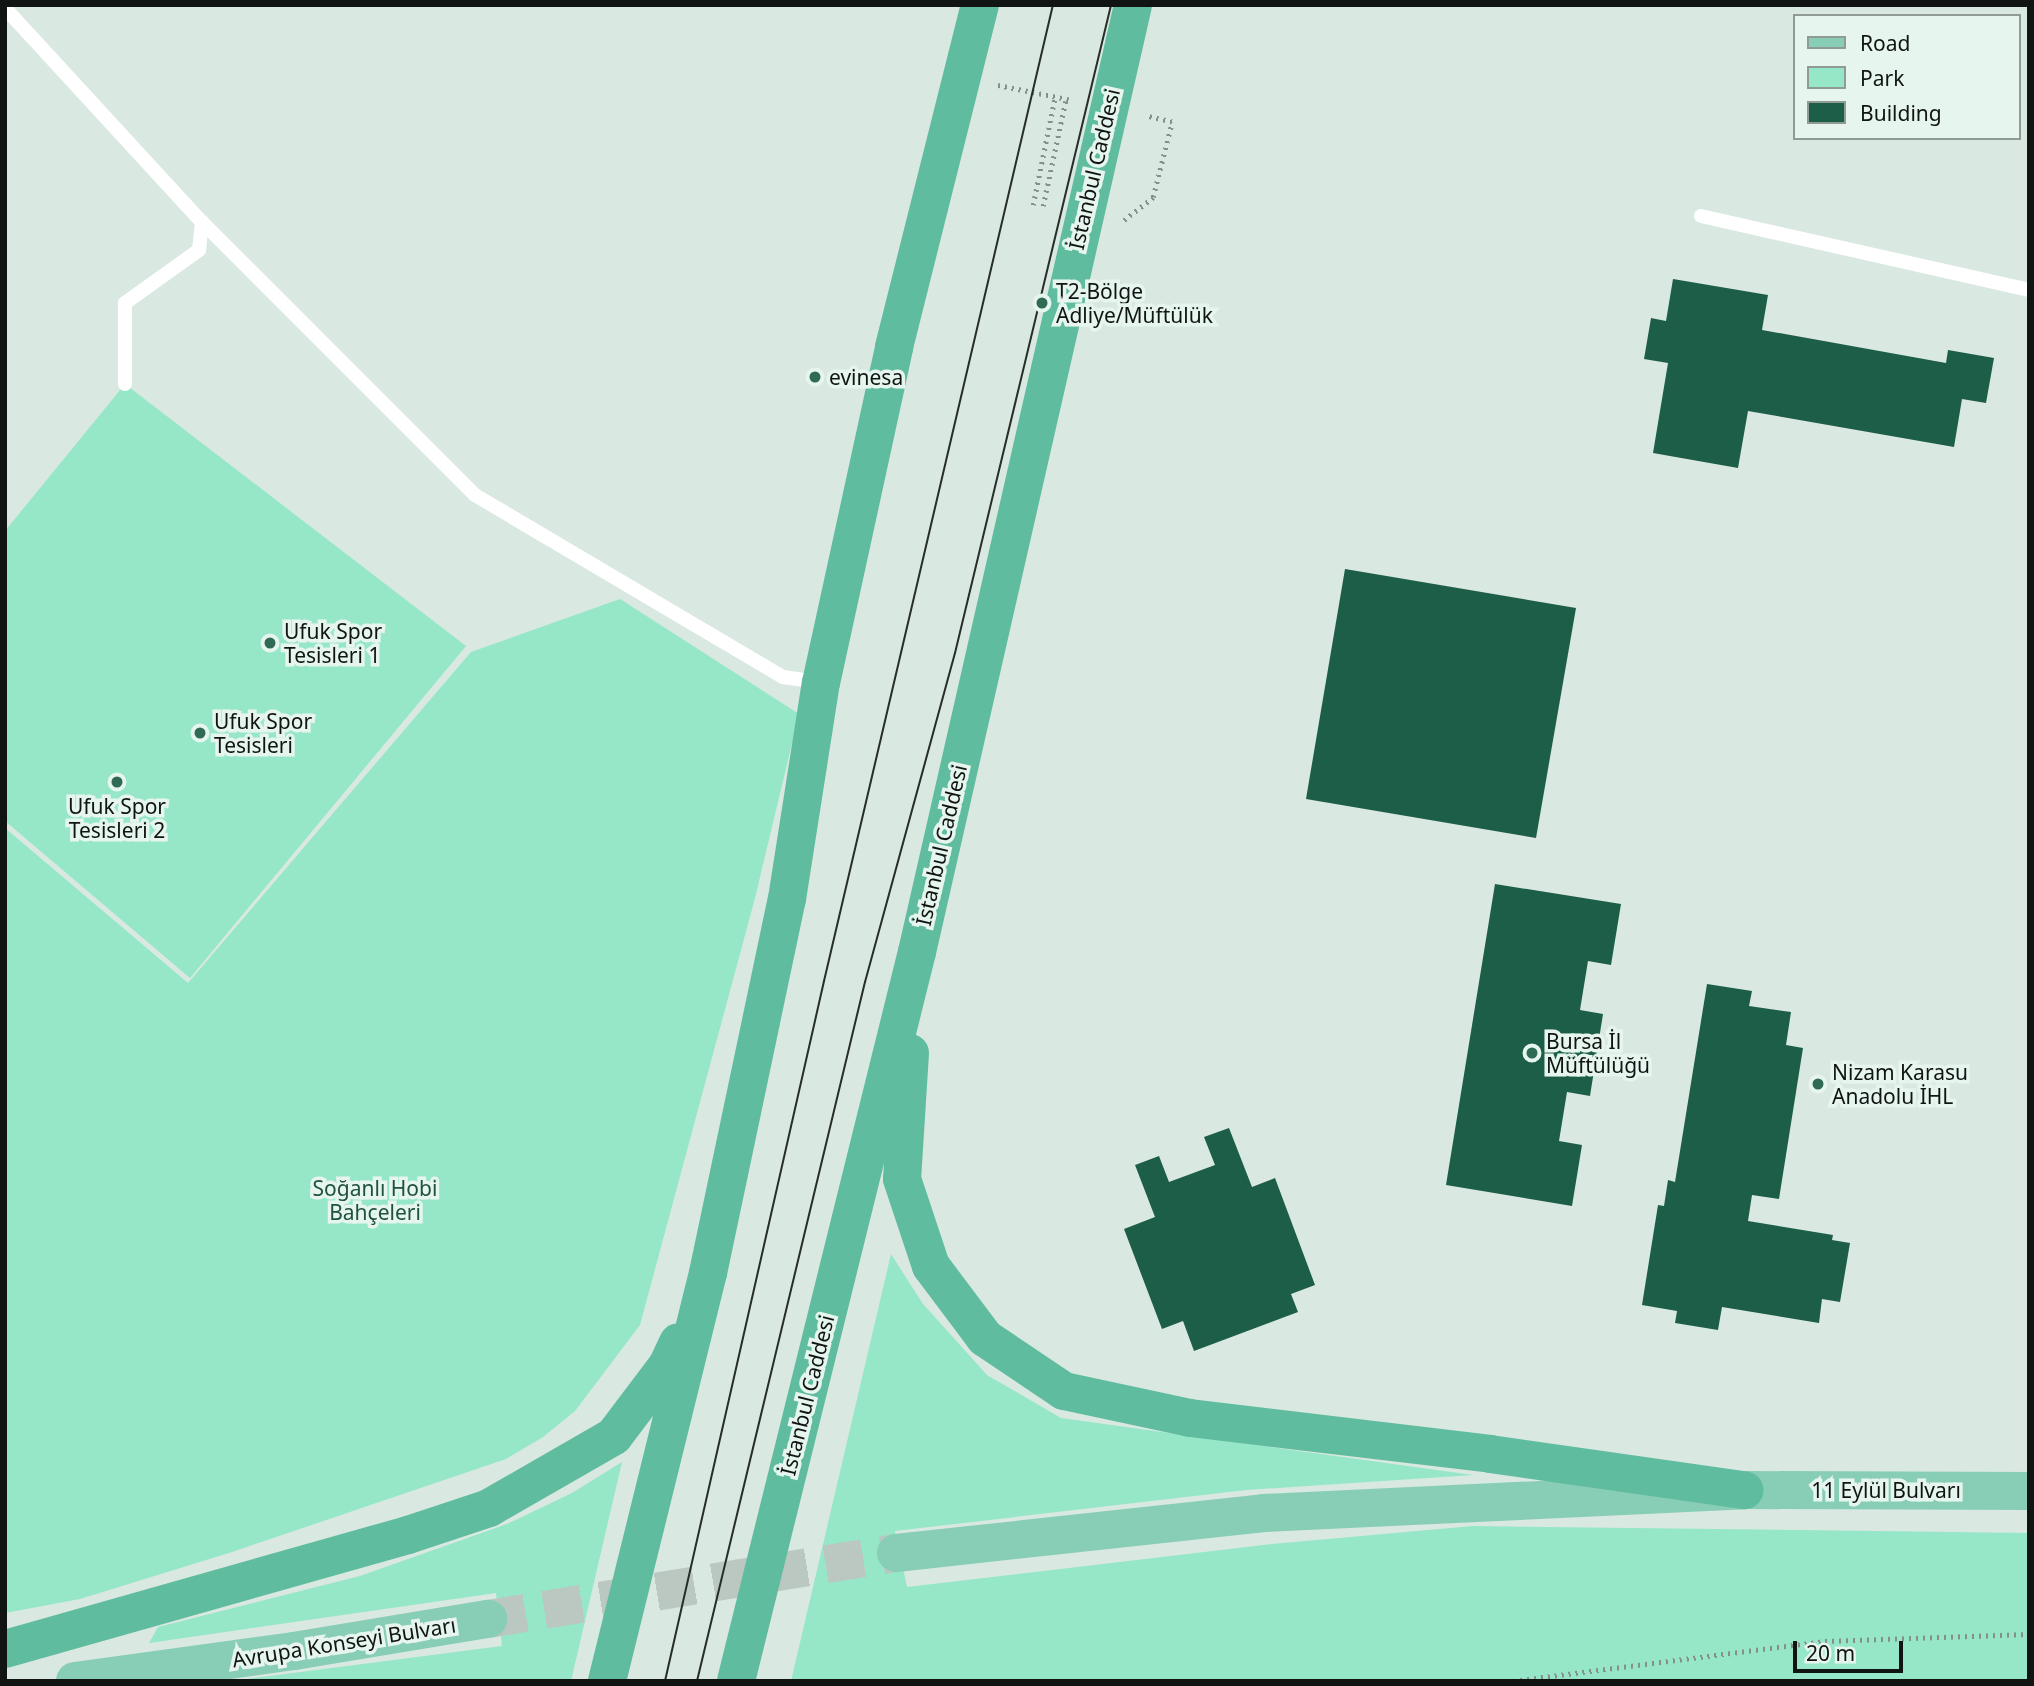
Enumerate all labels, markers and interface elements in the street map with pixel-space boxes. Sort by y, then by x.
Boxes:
legend [1792,14,2020,140]
text: Road [1860,29,1910,57]
text: Park [1860,64,1904,92]
street label: İstanbul Caddesi [1063,86,1125,252]
text: Building [1860,99,1942,127]
place label: T2-Bölge Adliye/Müftülük [1056,278,1213,328]
marker: T2-Bölge Adliye/Müftülük [1034,295,1050,311]
place label: evinesa [829,364,903,390]
marker: evinesa [807,369,823,385]
place label: Ufuk Spor Tesisleri 1 [284,618,382,668]
marker: Ufuk Spor Tesisleri 1 [262,635,278,651]
place label: Ufuk Spor Tesisleri [214,708,312,758]
marker: Ufuk Spor Tesisleri [192,725,208,741]
street label: İstanbul Caddesi [910,762,972,928]
marker: Ufuk Spor Tesisleri 2 [109,774,125,790]
place label: Ufuk Spor Tesisleri 2 [68,793,166,843]
place label: Bursa İl Müftülüğü [1546,1028,1650,1078]
marker: Bursa İl Müftülüğü [1524,1045,1540,1061]
place label: Nizam Karasu Anadolu İHL [1832,1059,1968,1109]
marker: Nizam Karasu Anadolu İHL [1810,1076,1826,1092]
park label: Soğanlı Hobi Bahçeleri [313,1175,437,1225]
street label: İstanbul Caddesi [775,1312,839,1478]
street label: 11 Eylül Bulvarı [1811,1477,1961,1503]
street label: Avrupa Konseyi Bulvarı [230,1612,458,1672]
scale bar [1796,1626,1906,1670]
text: 20 m [1806,1639,1855,1667]

